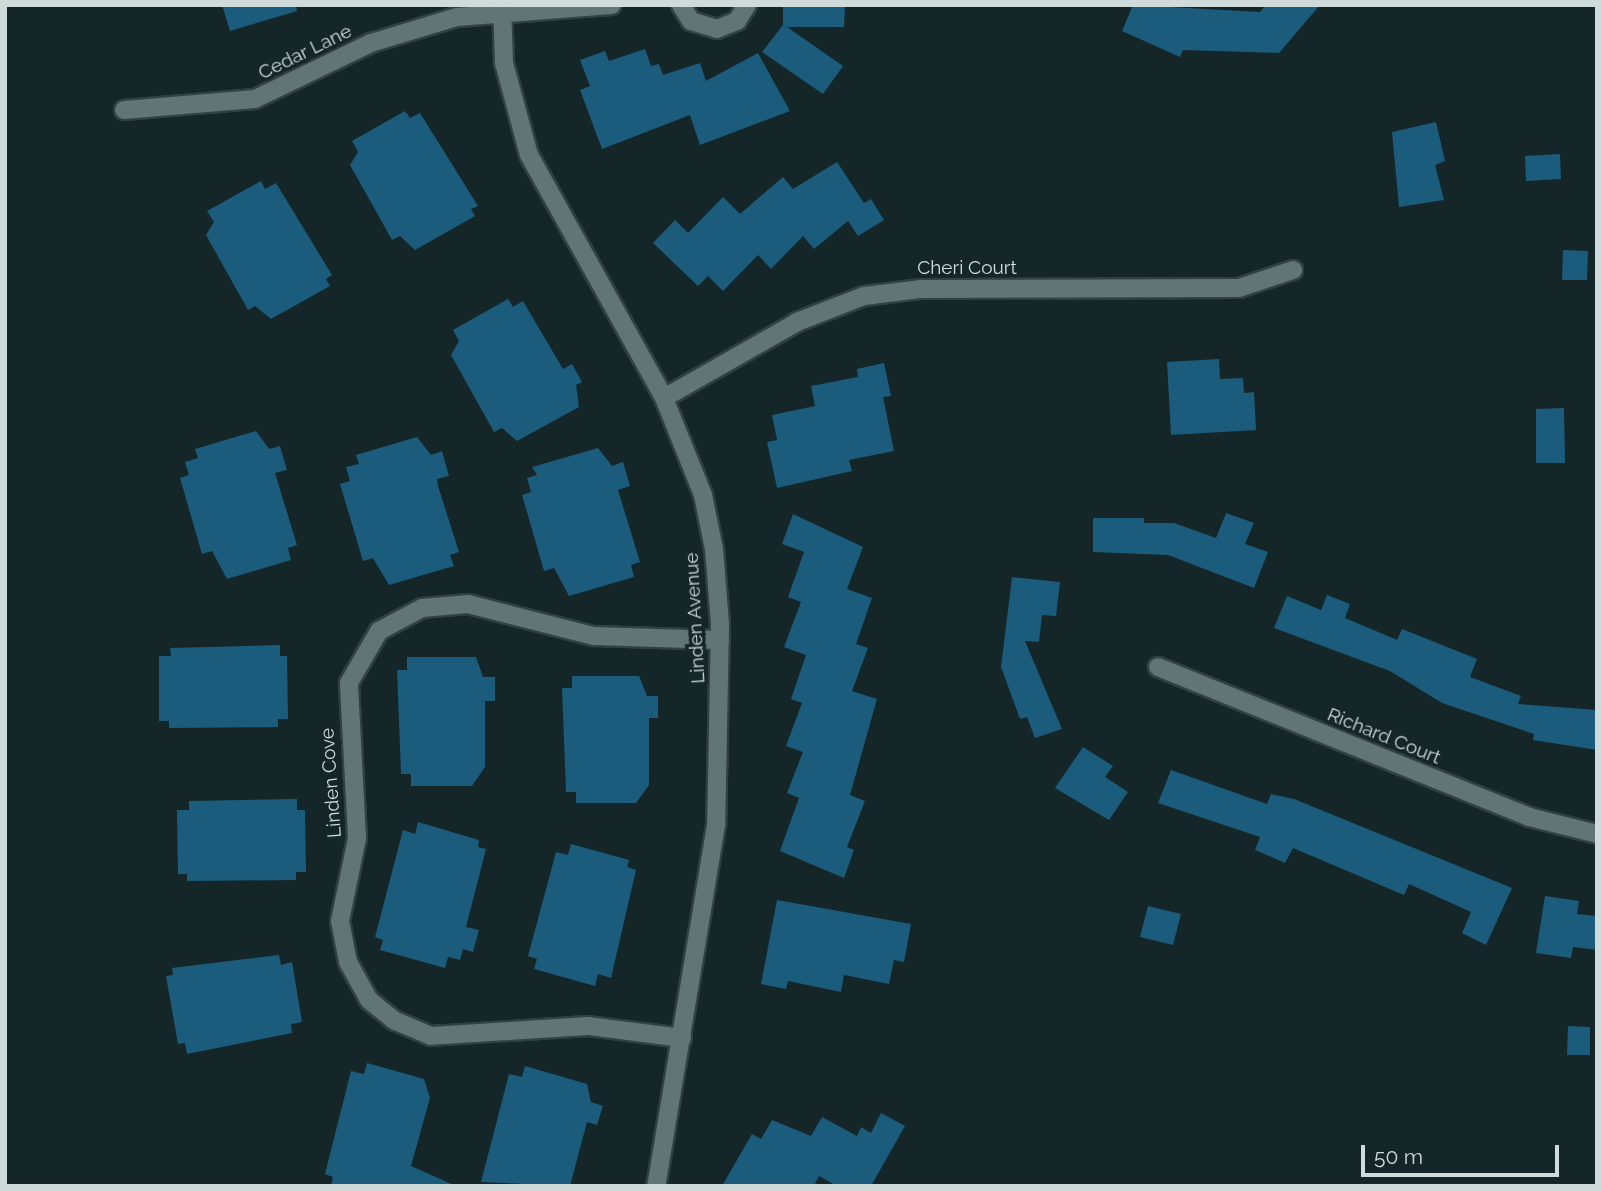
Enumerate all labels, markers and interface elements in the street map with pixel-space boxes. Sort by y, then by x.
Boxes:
street label: Cedar Lane [254,19,356,85]
street label: Cheri Court [917,257,1017,279]
street label: Linden Avenue [680,552,710,684]
street label: Richard Court [1324,703,1444,769]
street label: Linden Cove [316,727,346,839]
scale bar [1364,1132,1562,1176]
text: 50 m [1374,1144,1423,1169]

